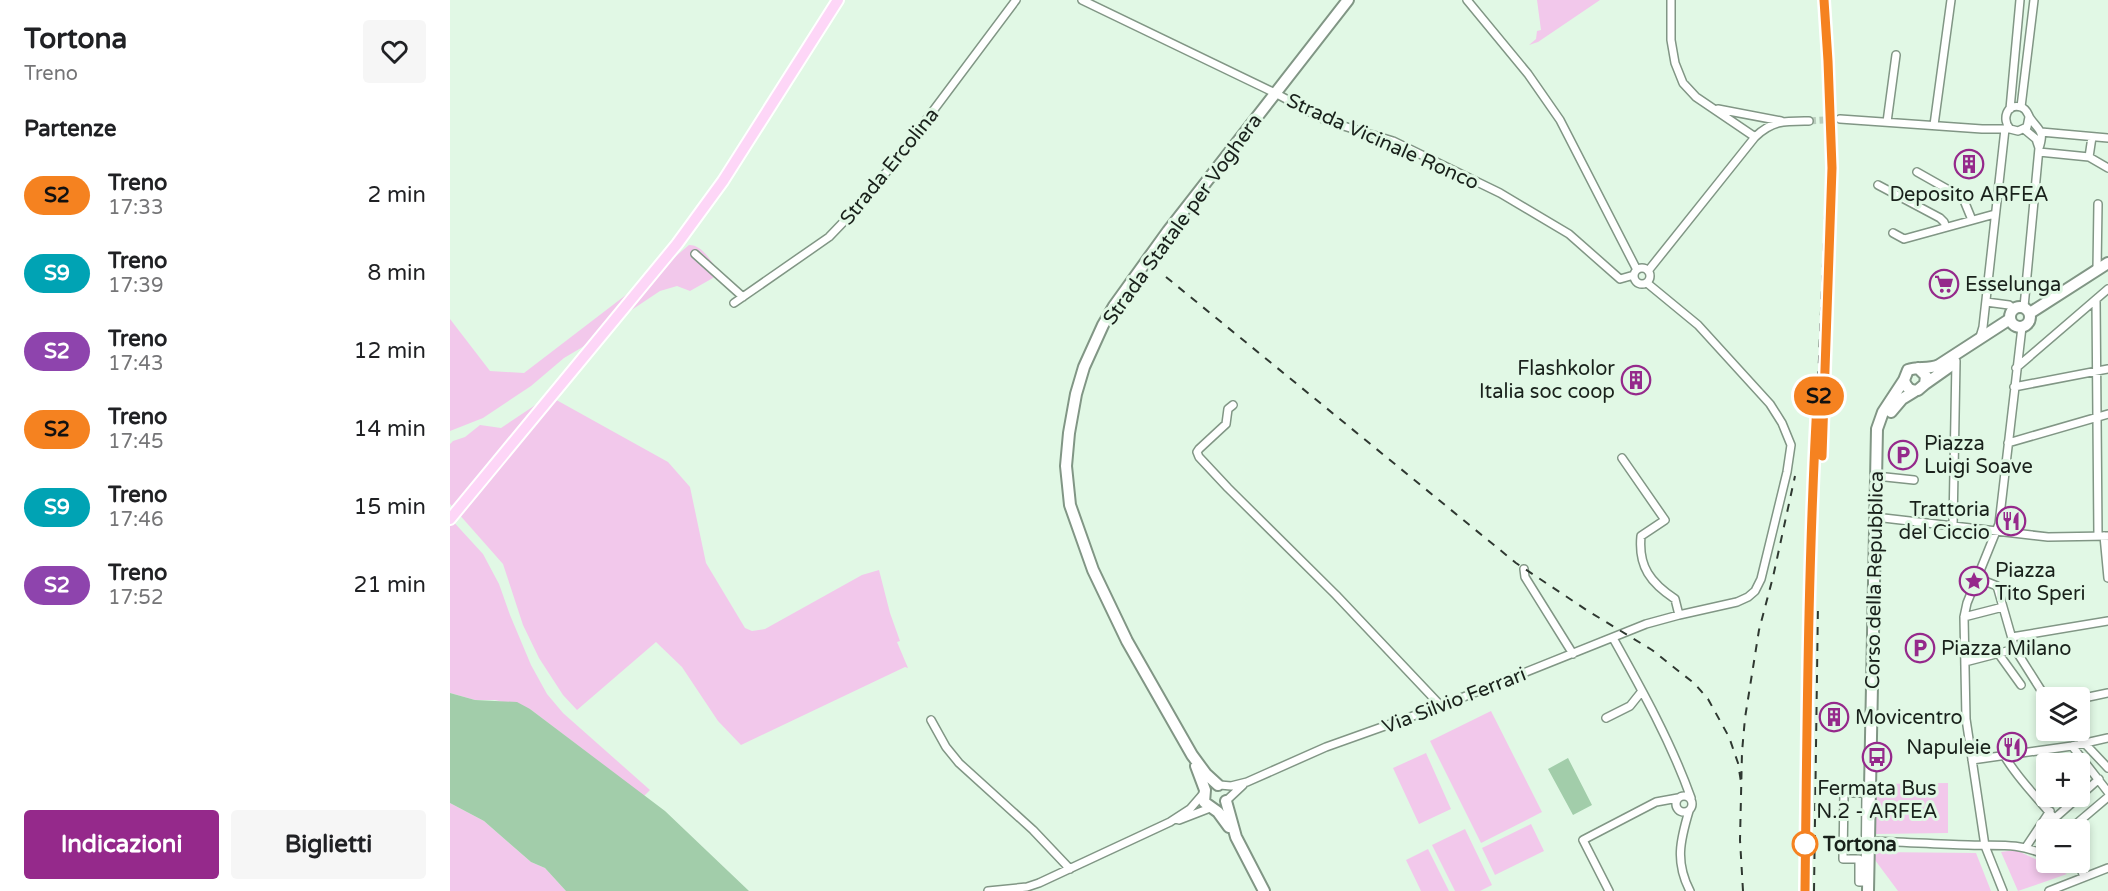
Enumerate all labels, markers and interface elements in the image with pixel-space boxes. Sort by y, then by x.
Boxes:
button: heart [363,20,426,83]
text: Tortona [24,22,127,56]
text: Treno [24,62,78,86]
street label: Strada Vicinale Ronco [1283,89,1482,195]
street label: Strada Ercolina [835,103,944,230]
street label: Strada Statale per Voghera [1098,109,1268,330]
text: Partenze [24,116,117,142]
building icon: Deposito ARFEA [1953,148,1985,180]
text: Treno [108,170,167,196]
text: 2 min [367,182,426,208]
text: S2 [44,183,70,208]
place label: Deposito ARFEA [1889,183,2049,207]
text: 17:33 [108,196,163,220]
text: Treno [108,248,167,274]
text: 8 min [367,260,426,286]
text: S9 [44,261,70,286]
supermarket icon: Esselunga [1928,268,1960,300]
place label: Esselunga [1965,273,2061,297]
text: 17:39 [108,274,163,298]
text: Treno [108,326,167,352]
text: 12 min [354,338,426,364]
text: S2 [44,339,70,364]
text: 17:43 [108,352,163,376]
place label: Flashkolor Italia soc coop [1479,357,1615,404]
building icon: Flashkolor Italia soc coop [1620,364,1652,396]
line badge: S2 [1792,376,1846,416]
text: S2 [1806,384,1832,409]
text: Treno [108,404,167,430]
text: 14 min [354,416,426,442]
text: S2 [44,417,70,442]
text: 17:45 [108,430,163,454]
place label: Piazza Luigi Soave [1924,432,2033,479]
parking icon: Piazza Luigi Soave [1887,439,1919,471]
street label: Corso della Repubblica [1861,471,1889,689]
text: Treno [108,482,167,508]
text: 15 min [354,494,426,520]
text: S9 [44,495,70,520]
place label: Trattoria del Ciccio [1899,498,1990,545]
restaurant icon: Trattoria del Ciccio [1995,505,2027,537]
text: 17:46 [108,508,163,532]
place label: Piazza Tito Speri [1995,559,2086,606]
text: Treno [108,560,167,586]
place icon: Piazza Tito Speri [1958,565,1990,597]
text: 21 min [354,572,426,598]
text: S2 [44,573,70,598]
text: 17:52 [108,586,163,610]
parking icon: Piazza Milano [1904,632,1936,664]
place label: Piazza Milano [1941,637,2072,661]
street label: Via Silvio Ferrari [1379,662,1530,739]
map controls [2036,687,2090,873]
button: layers [2036,687,2090,741]
building icon: Movicentro [1818,701,1850,733]
place label: Movicentro [1855,706,1963,730]
restaurant icon: Napuleie [1996,731,2028,763]
place label: Napuleie [1906,736,1991,760]
bus stop icon: Fermata Bus N.2 - ARFEA [1861,741,1893,773]
button: + [2036,753,2090,807]
place label: Fermata Bus N.2 - ARFEA [1816,777,1938,824]
button: Indicazioni [24,810,219,879]
button: Biglietti [231,810,426,879]
button: − [2036,819,2090,873]
marker: Tortona [1792,831,1818,857]
place label: Tortona [1822,833,1897,857]

